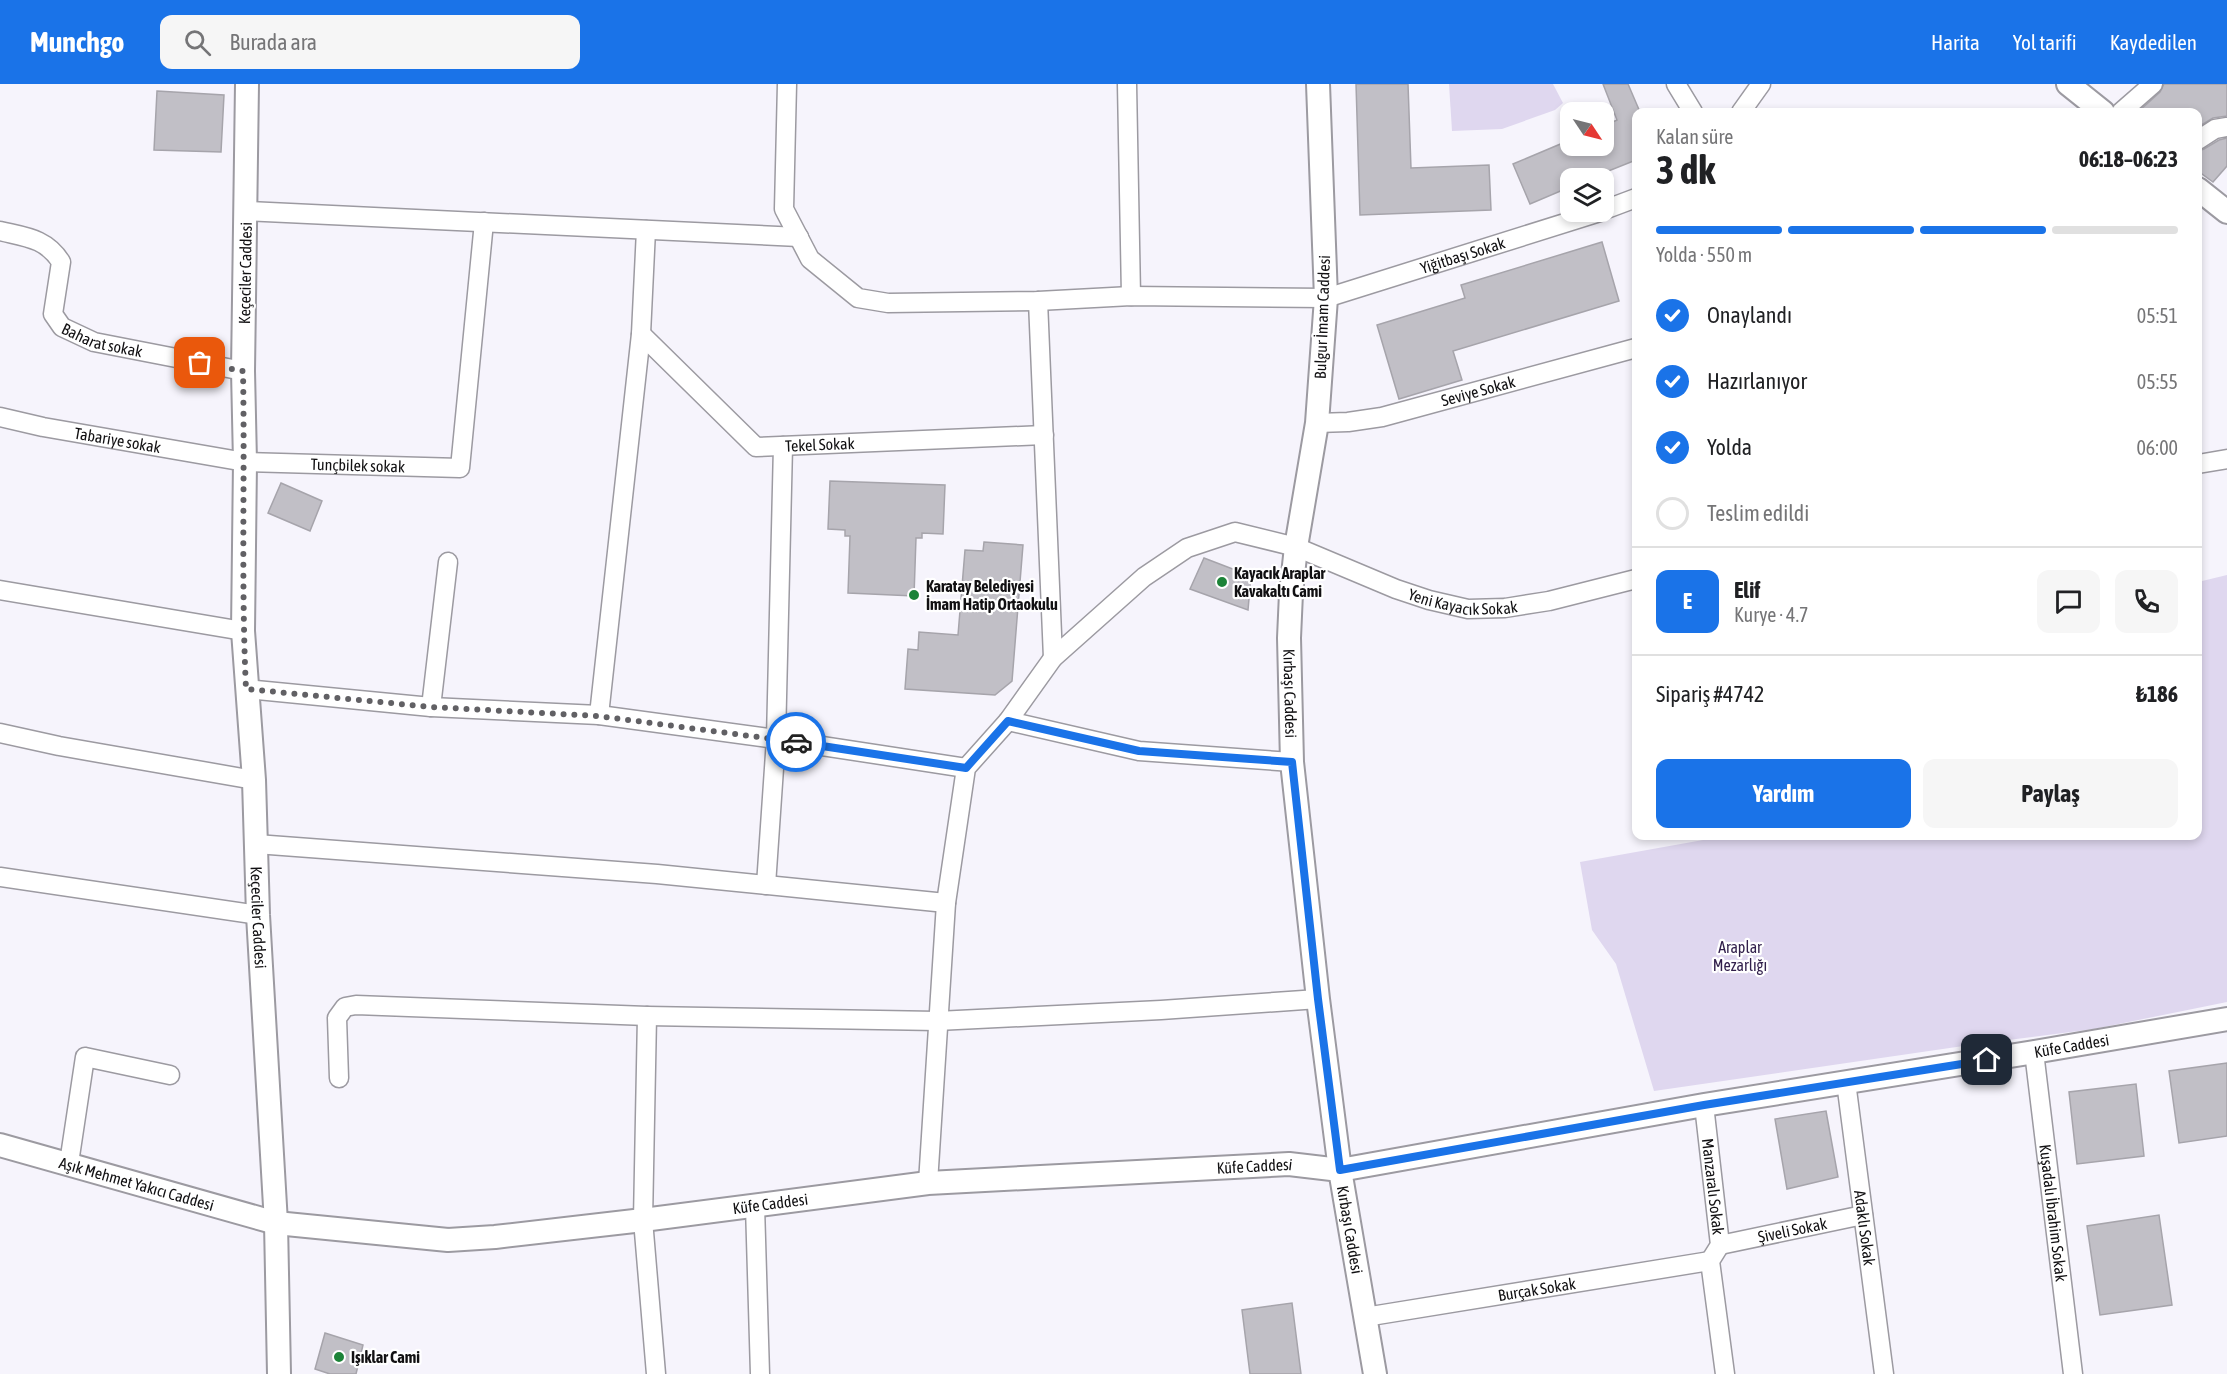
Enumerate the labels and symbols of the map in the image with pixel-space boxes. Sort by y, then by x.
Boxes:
north arrow [1560,102,1614,156]
street label: Keçeciler Caddesi [235,222,256,324]
street label: Yiğitbaşı Sokak [1418,233,1507,277]
street label: Bulgur İmam Caddesi [1311,255,1334,379]
street label: Baharat sokak [59,319,144,360]
pin [174,337,225,388]
street label: Seviye Sokak [1439,372,1517,410]
street label: Tabariye sokak [73,424,162,456]
street label: Tekel Sokak [785,434,855,455]
street label: Tunçbilek sokak [310,455,405,475]
place label: Kayacık Araplar Kavakaltı Cami [1234,564,1326,600]
marker: Kayacık Araplar Kavakaltı Cami [1215,575,1229,589]
place label: Karatay Belediyesi İmam Hatip Ortaokulu [926,577,1058,613]
street label: Yeni Kayacık Sokak [1406,585,1519,618]
marker: Karatay Belediyesi İmam Hatip Ortaokulu [907,588,921,602]
street label: Kırbaşı Caddesi [1280,649,1300,738]
courier [766,712,826,772]
street label: Keçeciler Caddesi [247,866,270,969]
park label: Araplar Mezarlığı [1713,938,1767,975]
street label: Küfe Caddesi [2033,1030,2110,1061]
pin [1961,1034,2012,1085]
street label: Manzaralı Sokak [1699,1137,1728,1236]
street label: Kuşadalı İbrahim Sokak [2036,1143,2071,1283]
street label: Aşık Mehmet Yakıcı Caddesi [57,1153,216,1214]
street label: Küfe Caddesi [1216,1155,1293,1177]
street label: Kırbaşı Caddesi [1334,1184,1367,1275]
street label: Adaklı Sokak [1851,1189,1879,1267]
street label: Küfe Caddesi [731,1190,809,1217]
street label: Şiveli Sokak [1756,1214,1829,1247]
street label: Burçak Sokak [1497,1274,1577,1304]
place label: Işıklar Cami [351,1348,420,1366]
marker: Işıklar Cami [332,1350,346,1364]

